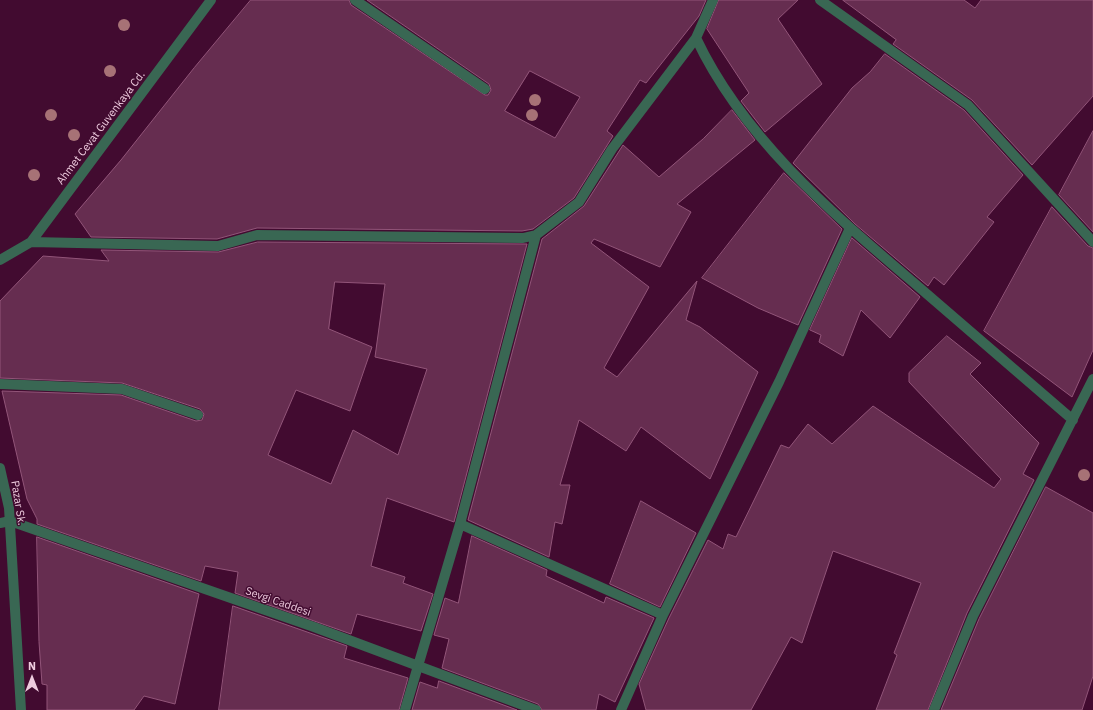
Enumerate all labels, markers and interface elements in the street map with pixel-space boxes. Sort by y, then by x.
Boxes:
street label: Ahmet Cevat Guvenkaya Cd. [54,69,148,187]
street label: Pazar Sk. [8,480,28,526]
street label: Sevgi Caddesi [244,585,312,619]
north arrow [12,658,52,698]
text: N [28,659,36,673]

